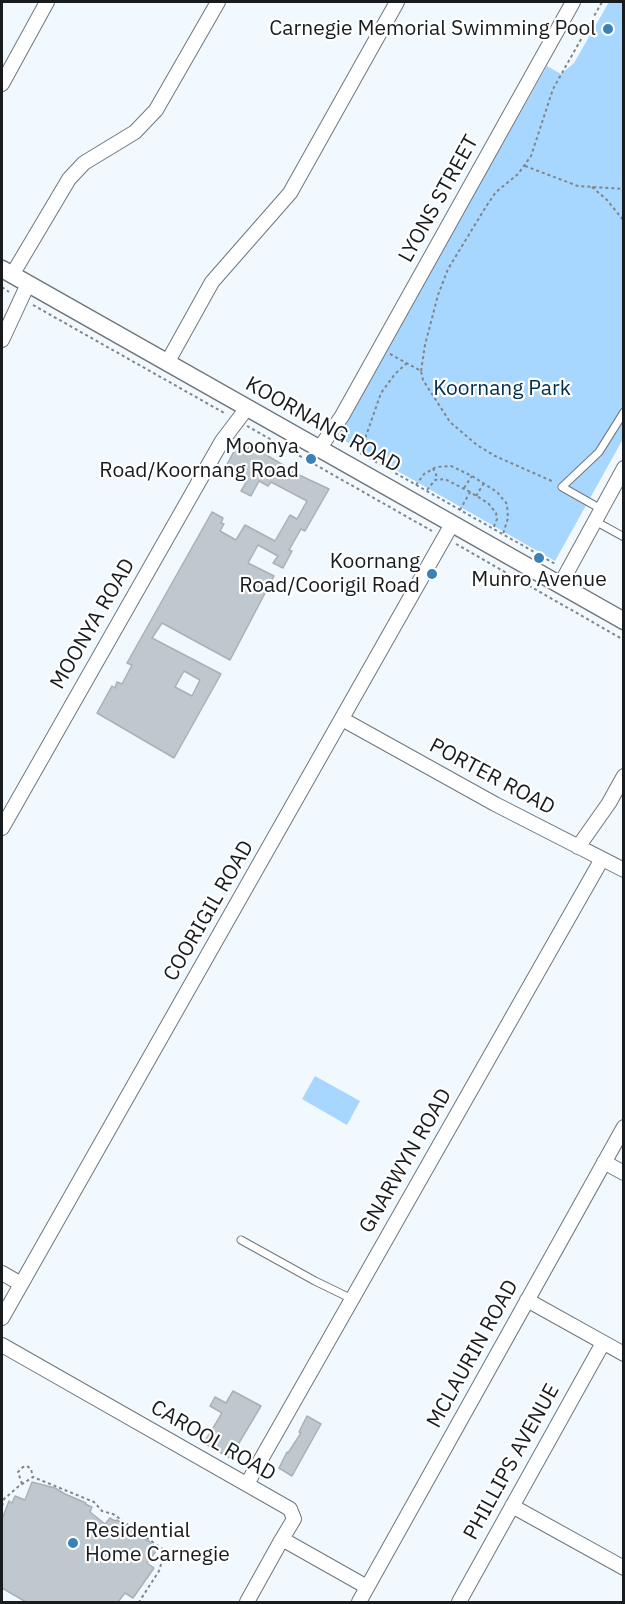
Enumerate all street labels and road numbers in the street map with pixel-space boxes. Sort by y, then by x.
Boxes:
street label: LYONS STREET [394,131,484,267]
street label: KOORNANG ROAD [241,372,405,478]
street label: MOONYA ROAD [45,554,141,694]
street label: PORTER ROAD [425,733,559,821]
street label: COORIGIL ROAD [159,836,259,986]
street label: GNARWYN ROAD [354,1084,458,1238]
street label: MCLAURIN ROAD [422,1276,524,1432]
street label: PHILLIPS AVENUE [459,1380,565,1544]
street label: CAROOL ROAD [146,1395,280,1487]

